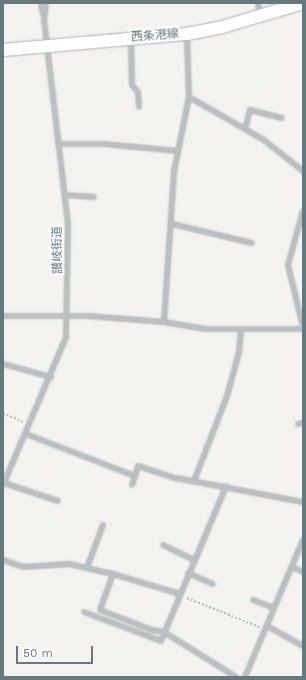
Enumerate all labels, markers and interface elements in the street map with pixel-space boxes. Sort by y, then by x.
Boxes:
street label: 西条港線 [130,27,180,45]
street label: 讃岐街道 [50,226,66,274]
scale bar [18,638,95,664]
text: 50 m [23,646,53,660]

